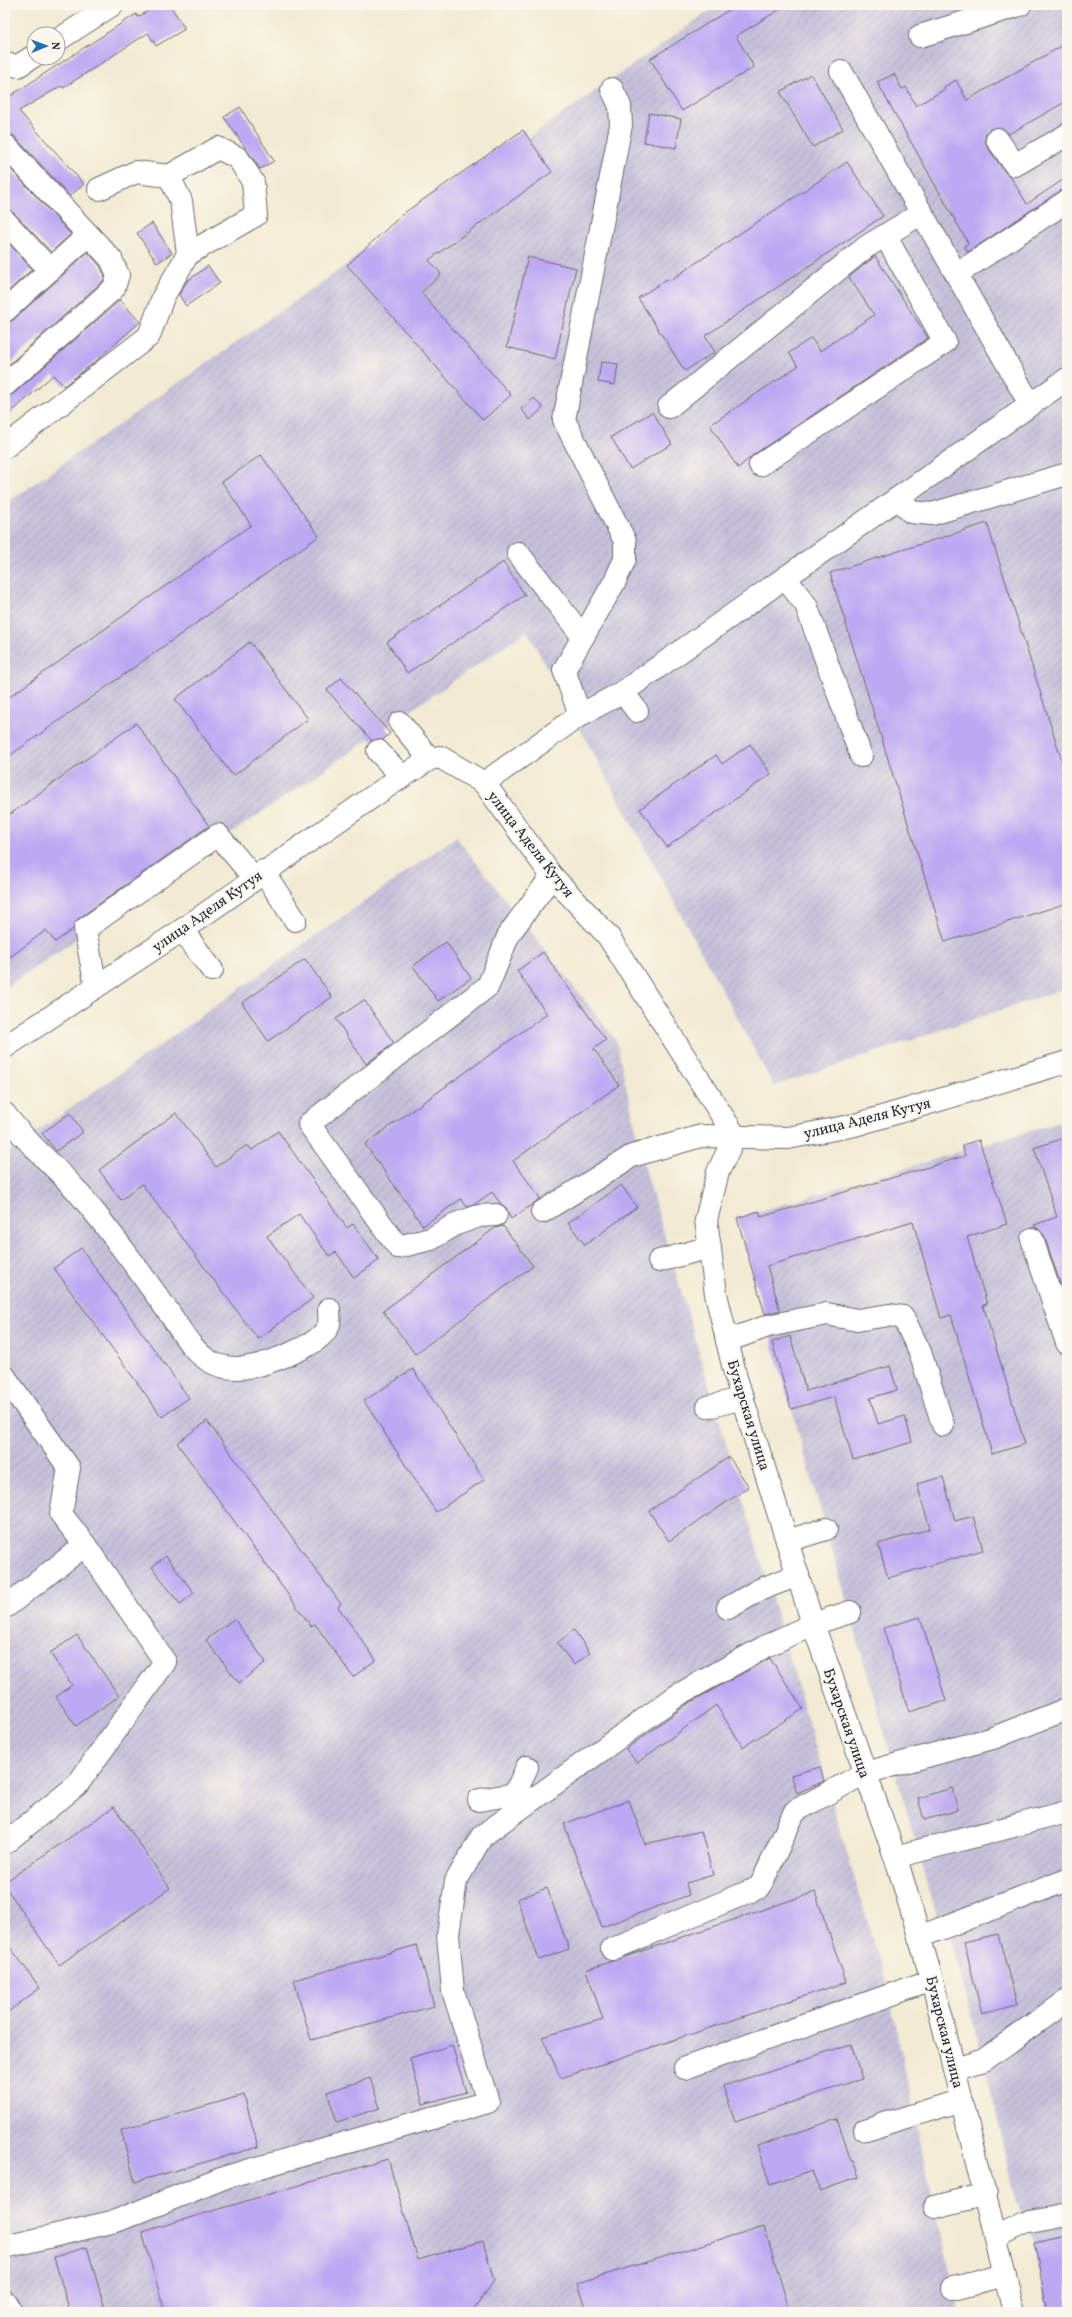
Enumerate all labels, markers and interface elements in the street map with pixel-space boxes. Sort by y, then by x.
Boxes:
north arrow [26,26,66,66]
text: N [47,42,62,50]
street label: улица Аделя Кутуя [481,787,578,903]
street label: улица Аделя Кутуя [148,866,267,958]
street label: улица Аделя Кутуя [802,1093,933,1145]
street label: Бухарская улица [721,1357,774,1474]
street label: Бухарская улица [817,1666,874,1781]
street label: Бухарская улица [919,1974,968,2091]

